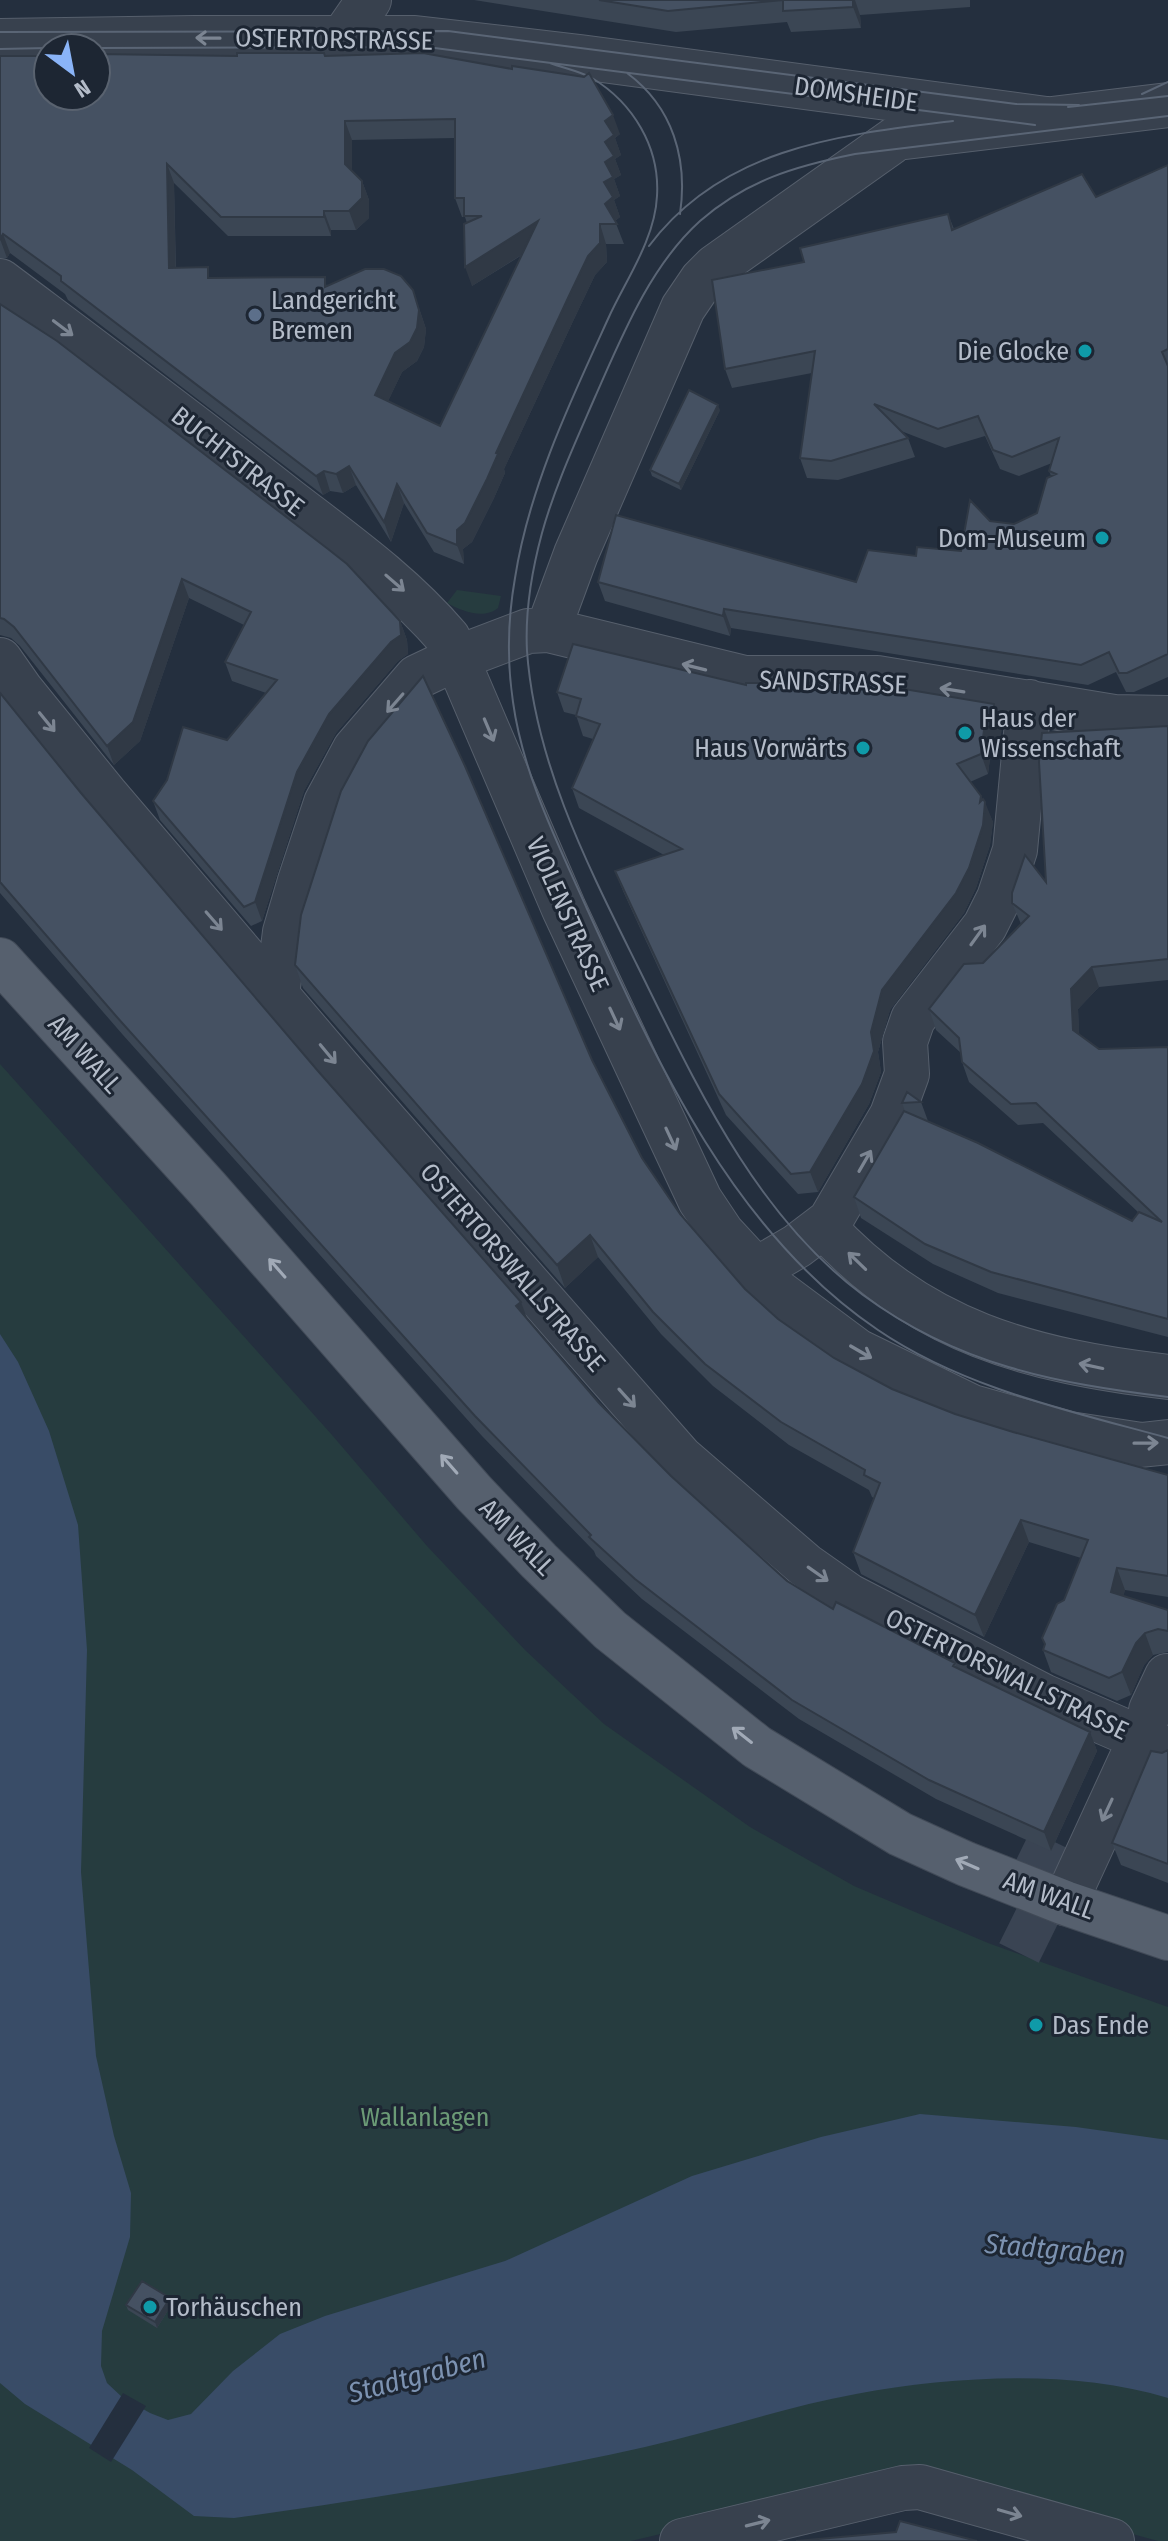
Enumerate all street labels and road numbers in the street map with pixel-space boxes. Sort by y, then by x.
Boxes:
street label: OSTERTORSTRASSE [235,22,433,57]
street label: DOMSHEIDE [792,70,920,118]
street label: BUCHTSTRASSE [165,400,310,523]
street label: SANDSTRASSE [759,664,907,701]
street label: VIOLENSTRASSE [520,832,615,996]
street label: AM WALL [42,1009,128,1100]
street label: OSTERTORSWALLSTRASSE [414,1157,612,1378]
street label: AM WALL [473,1493,561,1582]
street label: OSTERTORSWALLSTRASSE [880,1602,1133,1747]
street label: AM WALL [999,1865,1099,1926]

